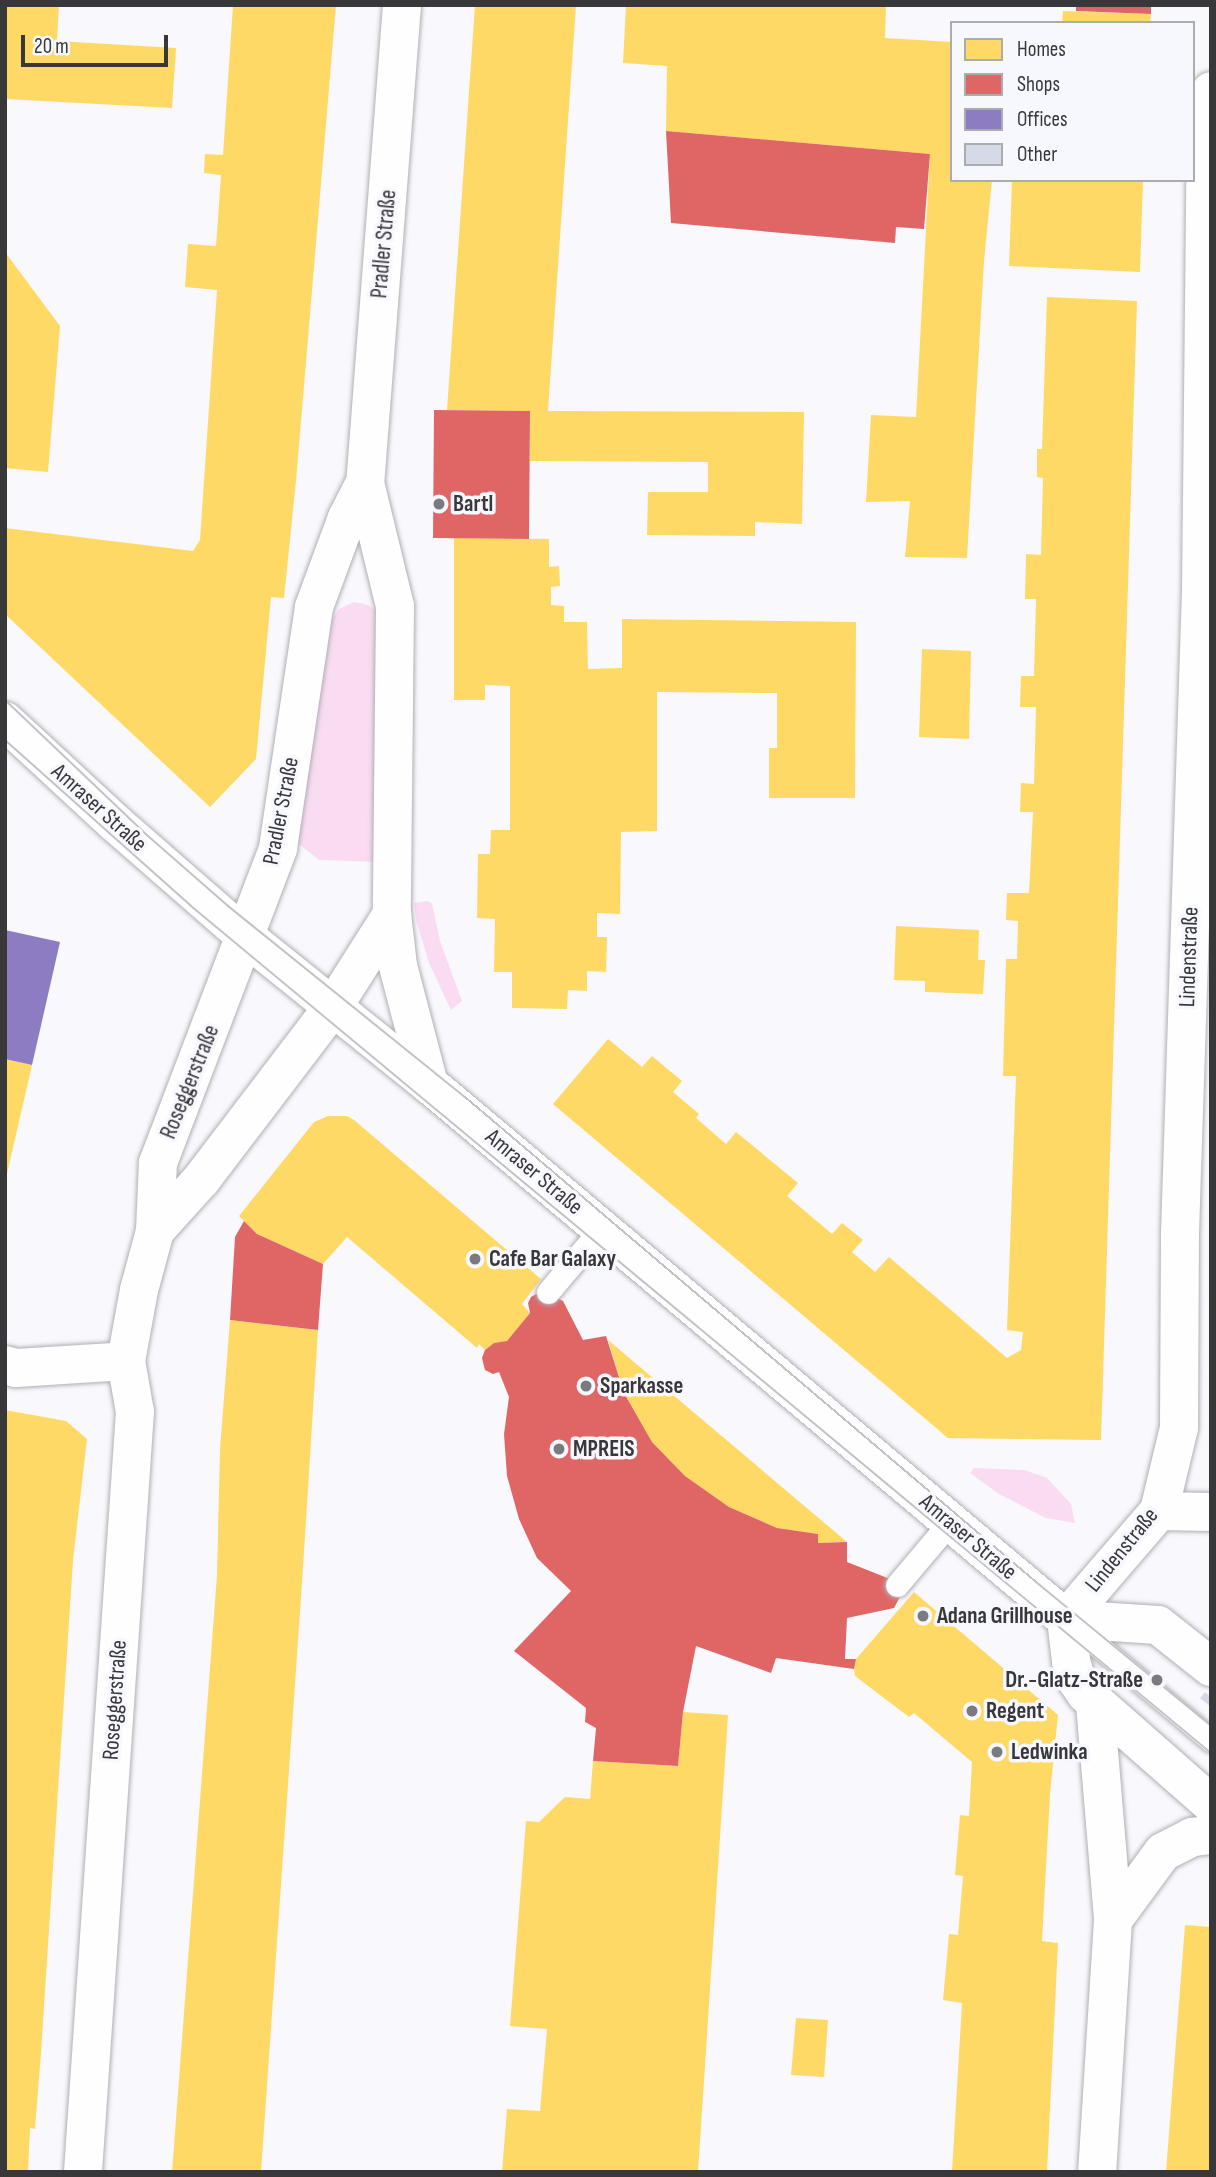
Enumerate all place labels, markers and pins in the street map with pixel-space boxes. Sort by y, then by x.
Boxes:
place label: Bartl [453,490,493,518]
marker: Bartl [431,496,447,512]
place label: Cafe Bar Galaxy [489,1245,616,1273]
marker: Cafe Bar Galaxy [467,1251,483,1267]
place label: Sparkasse [600,1372,683,1400]
marker: Sparkasse [578,1378,594,1394]
place label: MPREIS [573,1435,635,1463]
marker: MPREIS [551,1441,567,1457]
place label: Adana Grillhouse [937,1602,1073,1630]
marker: Adana Grillhouse [915,1608,931,1624]
place label: Dr.-Glatz-Straße [1005,1666,1143,1694]
marker: Dr.-Glatz-Straße [1149,1672,1165,1688]
place label: Regent [986,1697,1044,1725]
marker: Regent [964,1703,980,1719]
place label: Ledwinka [1011,1738,1088,1766]
marker: Ledwinka [989,1744,1005,1760]

